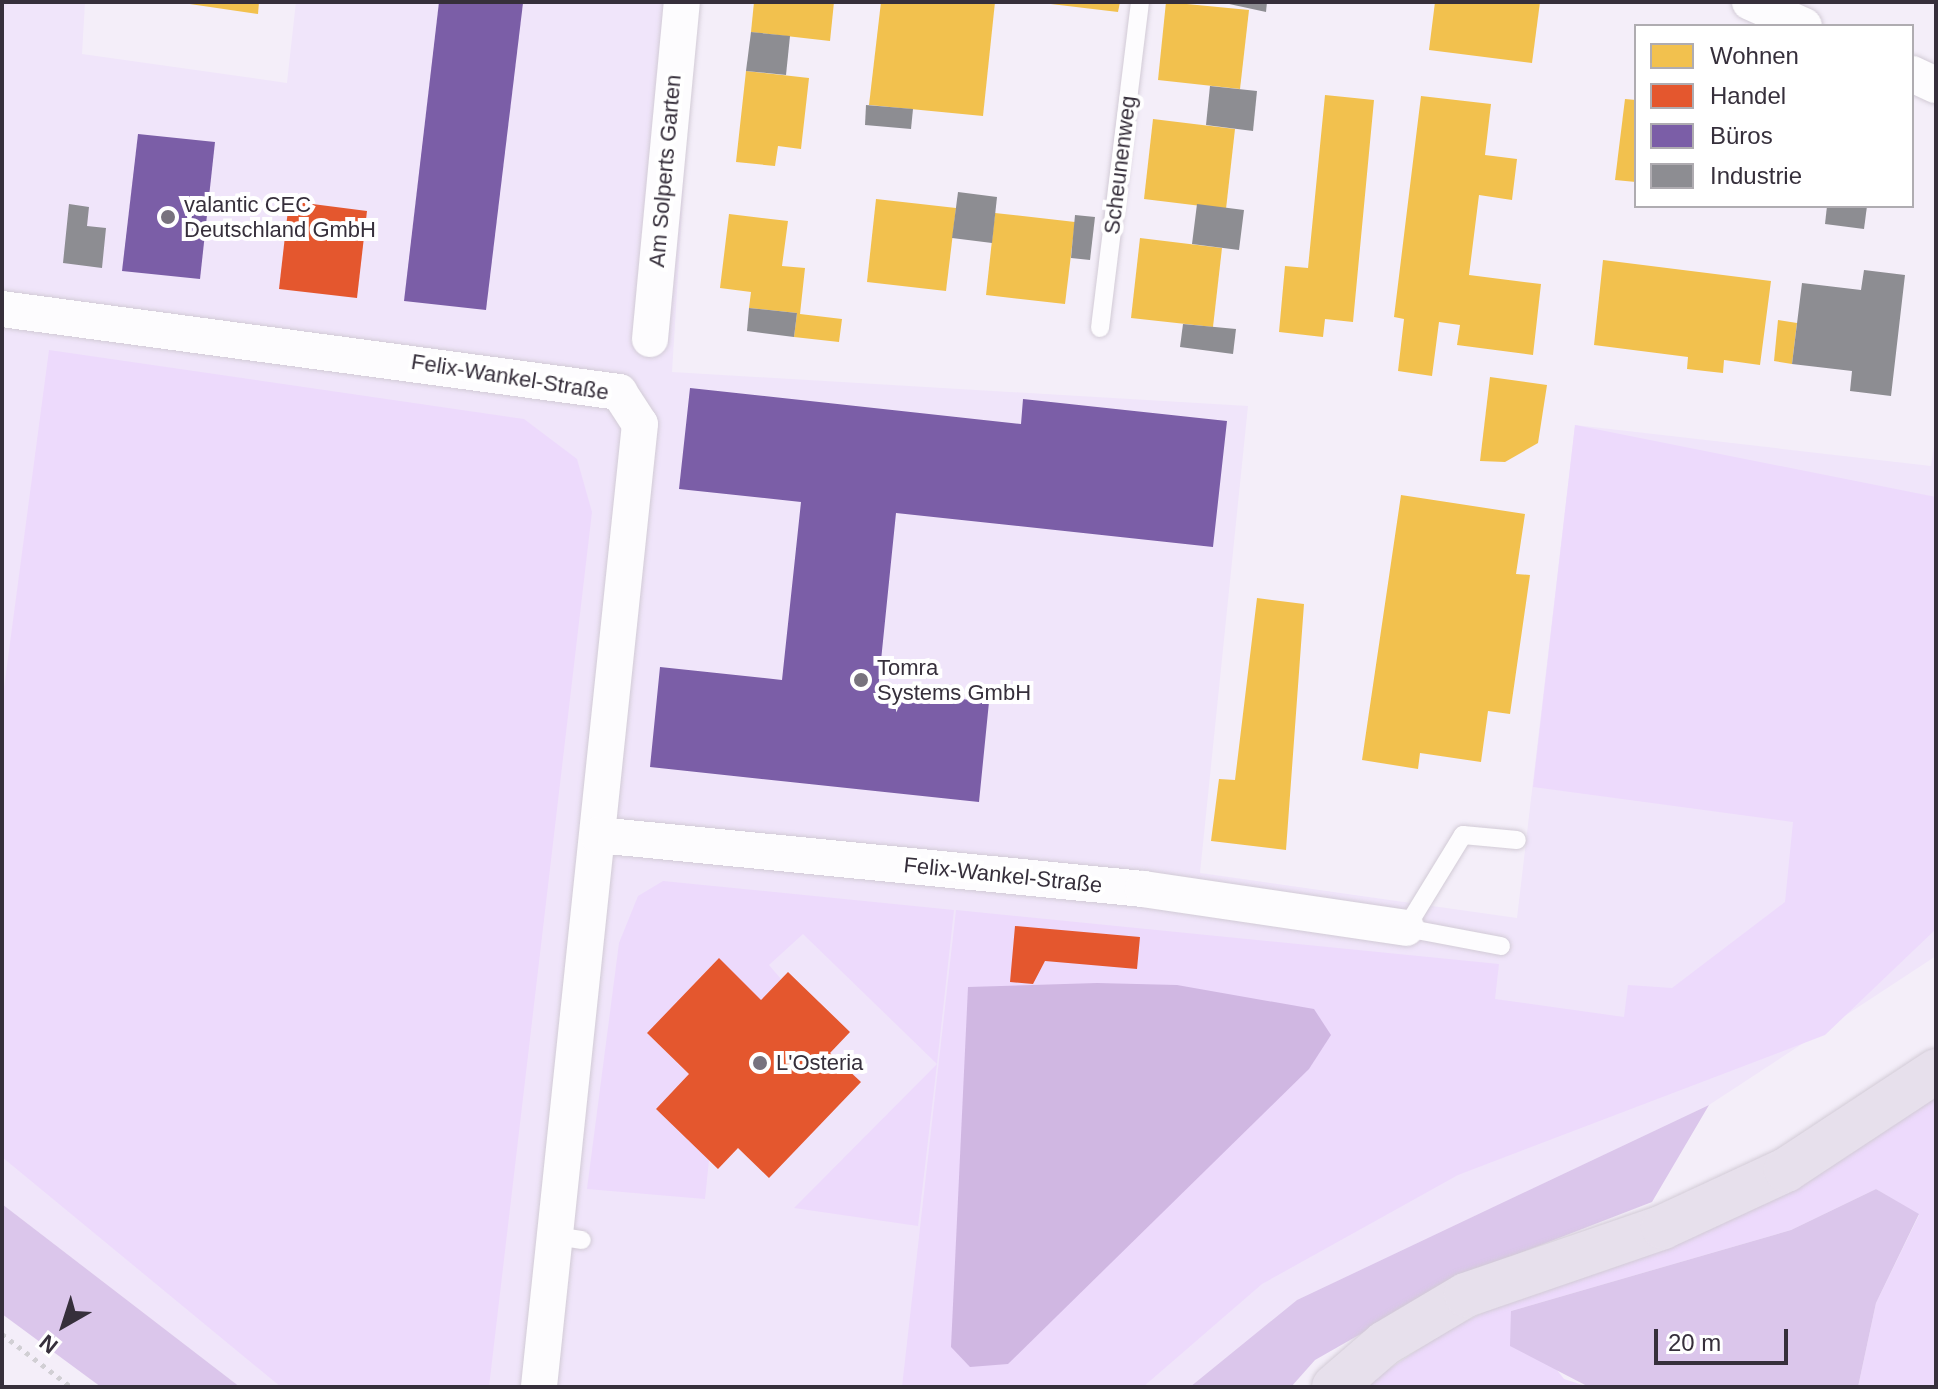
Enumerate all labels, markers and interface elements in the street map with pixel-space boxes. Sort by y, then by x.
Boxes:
legend [1634,24,1914,208]
text: Wohnen [1710,42,1799,69]
street label: Am Solperts Garten [643,74,687,268]
text: Handel [1710,82,1786,109]
street label: Scheunenweg [1098,94,1142,236]
text: Büros [1710,122,1773,149]
text: Industrie [1710,162,1802,189]
place label: valantic CEC Deutschland GmbH [184,191,376,242]
marker: valantic CEC Deutschland GmbH [159,208,177,226]
street label: Felix-Wankel-Straße [409,348,611,406]
place label: Tomra Systems GmbH [877,654,1031,706]
marker: Tomra Systems GmbH [852,671,870,689]
street label: Felix-Wankel-Straße [902,851,1104,899]
place label: L'Osteria [776,1050,863,1076]
marker: L'Osteria [751,1054,769,1072]
north arrow [24,1285,104,1365]
scale bar [1658,1313,1792,1363]
text: N [35,1329,63,1359]
text: 20 m [1668,1329,1721,1356]

